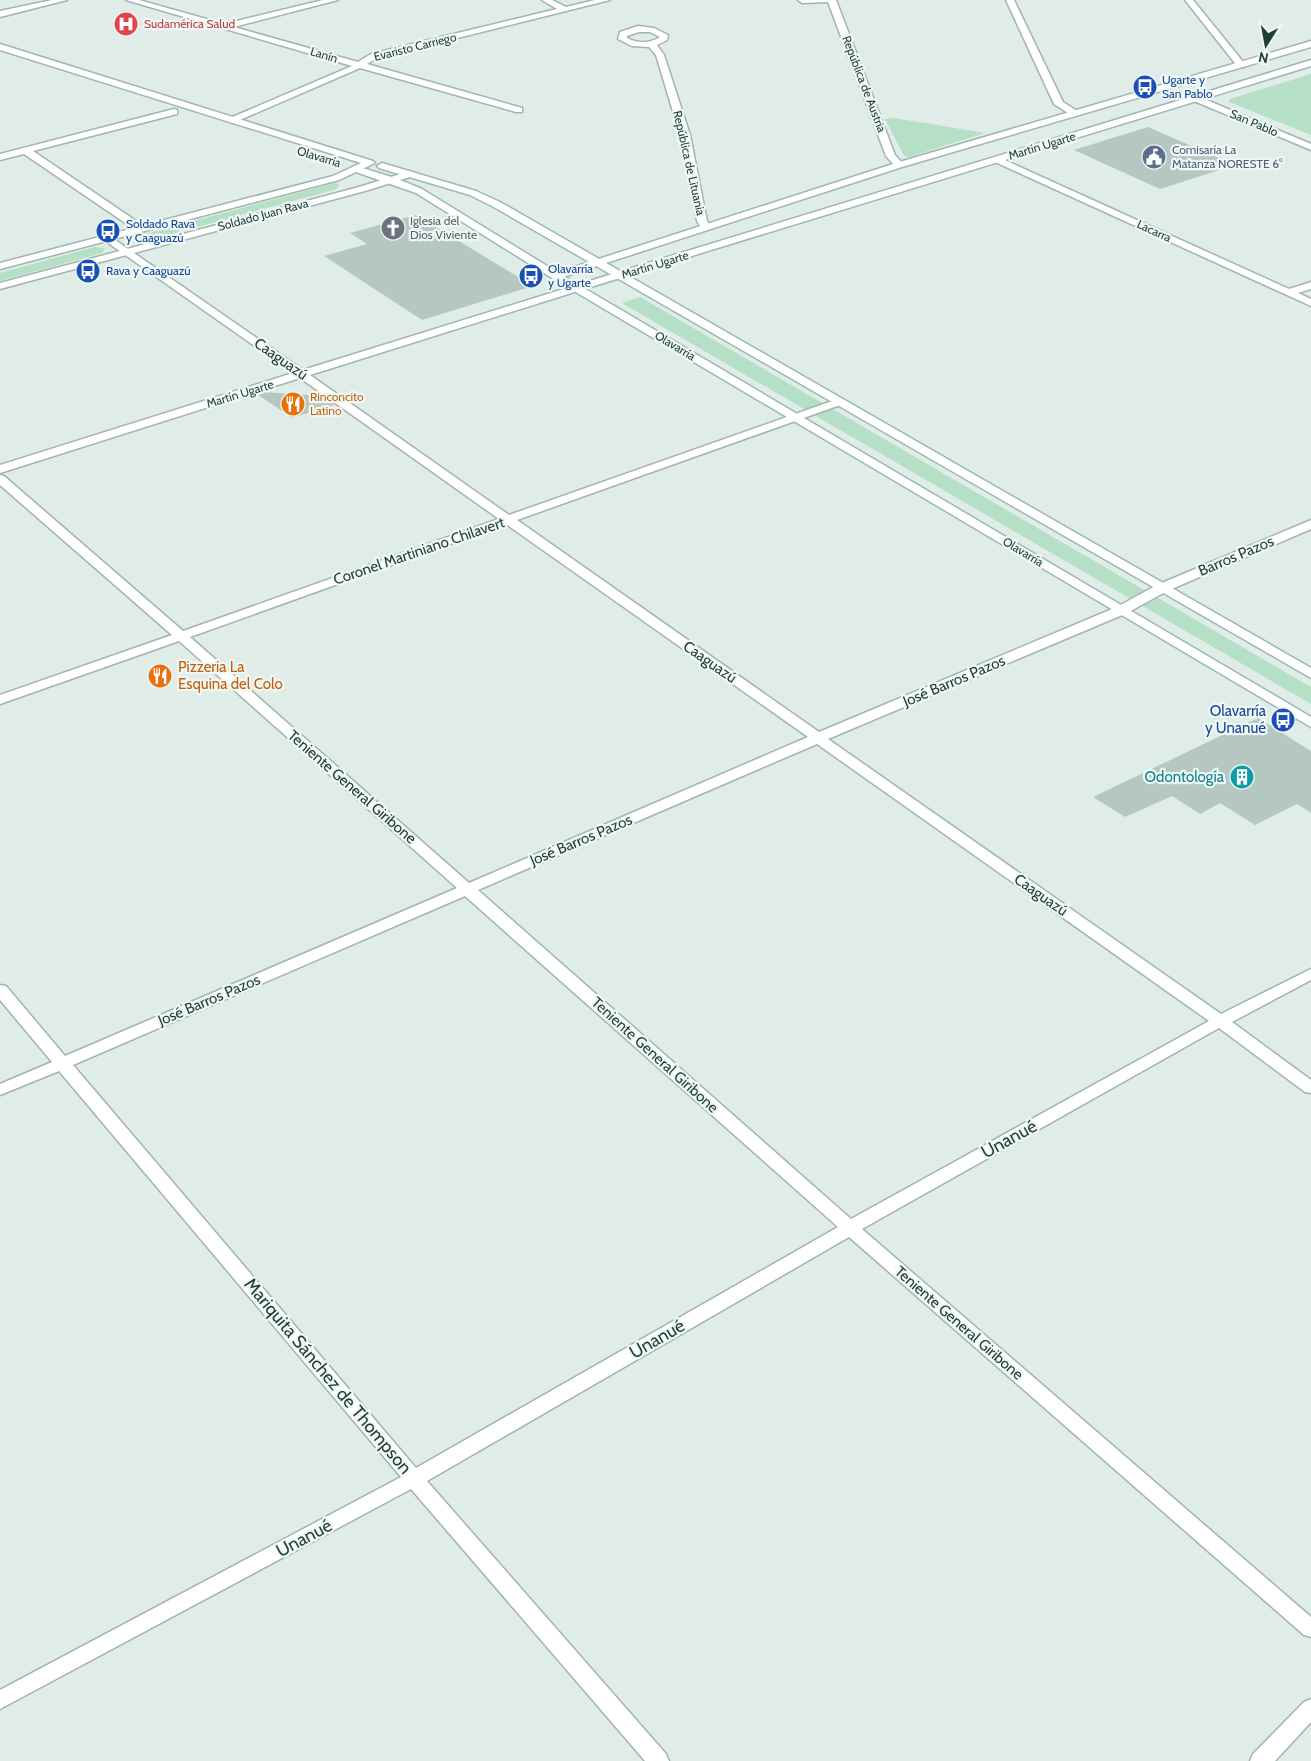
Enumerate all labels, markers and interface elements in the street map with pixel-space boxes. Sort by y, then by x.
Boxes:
hospital icon: Sudamérica Salud [113,11,139,37]
place label: Sudamérica Salud [144,16,235,31]
north arrow [1241,20,1291,70]
street label: Evaristo Carriego [372,29,458,64]
street label: República de Austria [839,33,890,134]
street label: Lanín [309,43,340,66]
text: N [1257,48,1270,68]
place label: Ugarte y San Pablo [1162,72,1213,101]
bus stop icon: Ugarte y San Pablo [1132,74,1158,100]
street label: San Pablo [1228,106,1281,139]
street label: República de Lituania [670,109,709,217]
street label: Martín Ugarte [1006,128,1077,163]
place label: Comisaría La Matanza NORESTE 6° [1172,142,1283,171]
street label: Olavarría [295,143,343,170]
public building icon: Comisaría La Matanza NORESTE 6° [1141,144,1167,170]
street label: Soldado Juan Rava [216,195,310,234]
place label: Iglesia del Dios Viviente [410,213,477,242]
church icon: Iglesia del Dios Viviente [380,215,406,241]
place label: Soldado Rava y Caaguazú [126,216,195,245]
street label: Lacarra [1135,216,1174,245]
bus stop icon: Soldado Rava y Caaguazú [95,218,121,244]
street label: Martín Ugarte [619,247,690,282]
bus stop icon: Rava y Caaguazú [75,258,101,284]
place label: Olavarría y Ugarte [548,261,593,290]
place label: Rava y Caaguazú [106,263,191,278]
bus stop icon: Olavarría y Ugarte [518,263,544,289]
street label: Olavarría [652,328,699,364]
street label: Caaguazú [251,334,311,384]
street label: Martín Ugarte [204,376,275,411]
place label: Rinconcito Latino [310,389,364,418]
restaurant icon: Rinconcito Latino [280,391,306,417]
street label: Coronel Martiniano Chilavert [331,513,507,589]
street label: Barros Pazos [1196,532,1276,580]
street label: Olavarría [1000,534,1047,570]
street label: Caaguazú [680,637,740,687]
street label: José Barros Pazos [899,651,1008,711]
place label: Pizzeria La Esquina del Colo [178,658,283,693]
restaurant icon: Pizzeria La Esquina del Colo [147,663,173,689]
place label: Olavarría y Unanué [1205,702,1267,737]
bus stop icon: Olavarría y Unanué [1270,707,1296,733]
street label: Teniente General Giribone [284,726,420,848]
building icon: Odontología [1229,764,1255,790]
place label: Odontología [1145,768,1225,786]
street label: José Barros Pazos [526,810,635,870]
street label: Caaguazú [1011,870,1071,920]
street label: José Barros Pazos [154,970,263,1030]
street label: Teniente General Giribone [588,993,722,1117]
street label: Unanué [977,1115,1041,1163]
street label: Teniente General Giribone [891,1262,1027,1384]
street label: Mariquita Sánchez de Thompson [239,1273,417,1479]
street label: Unanué [625,1314,689,1364]
street label: Unanué [272,1514,336,1562]

